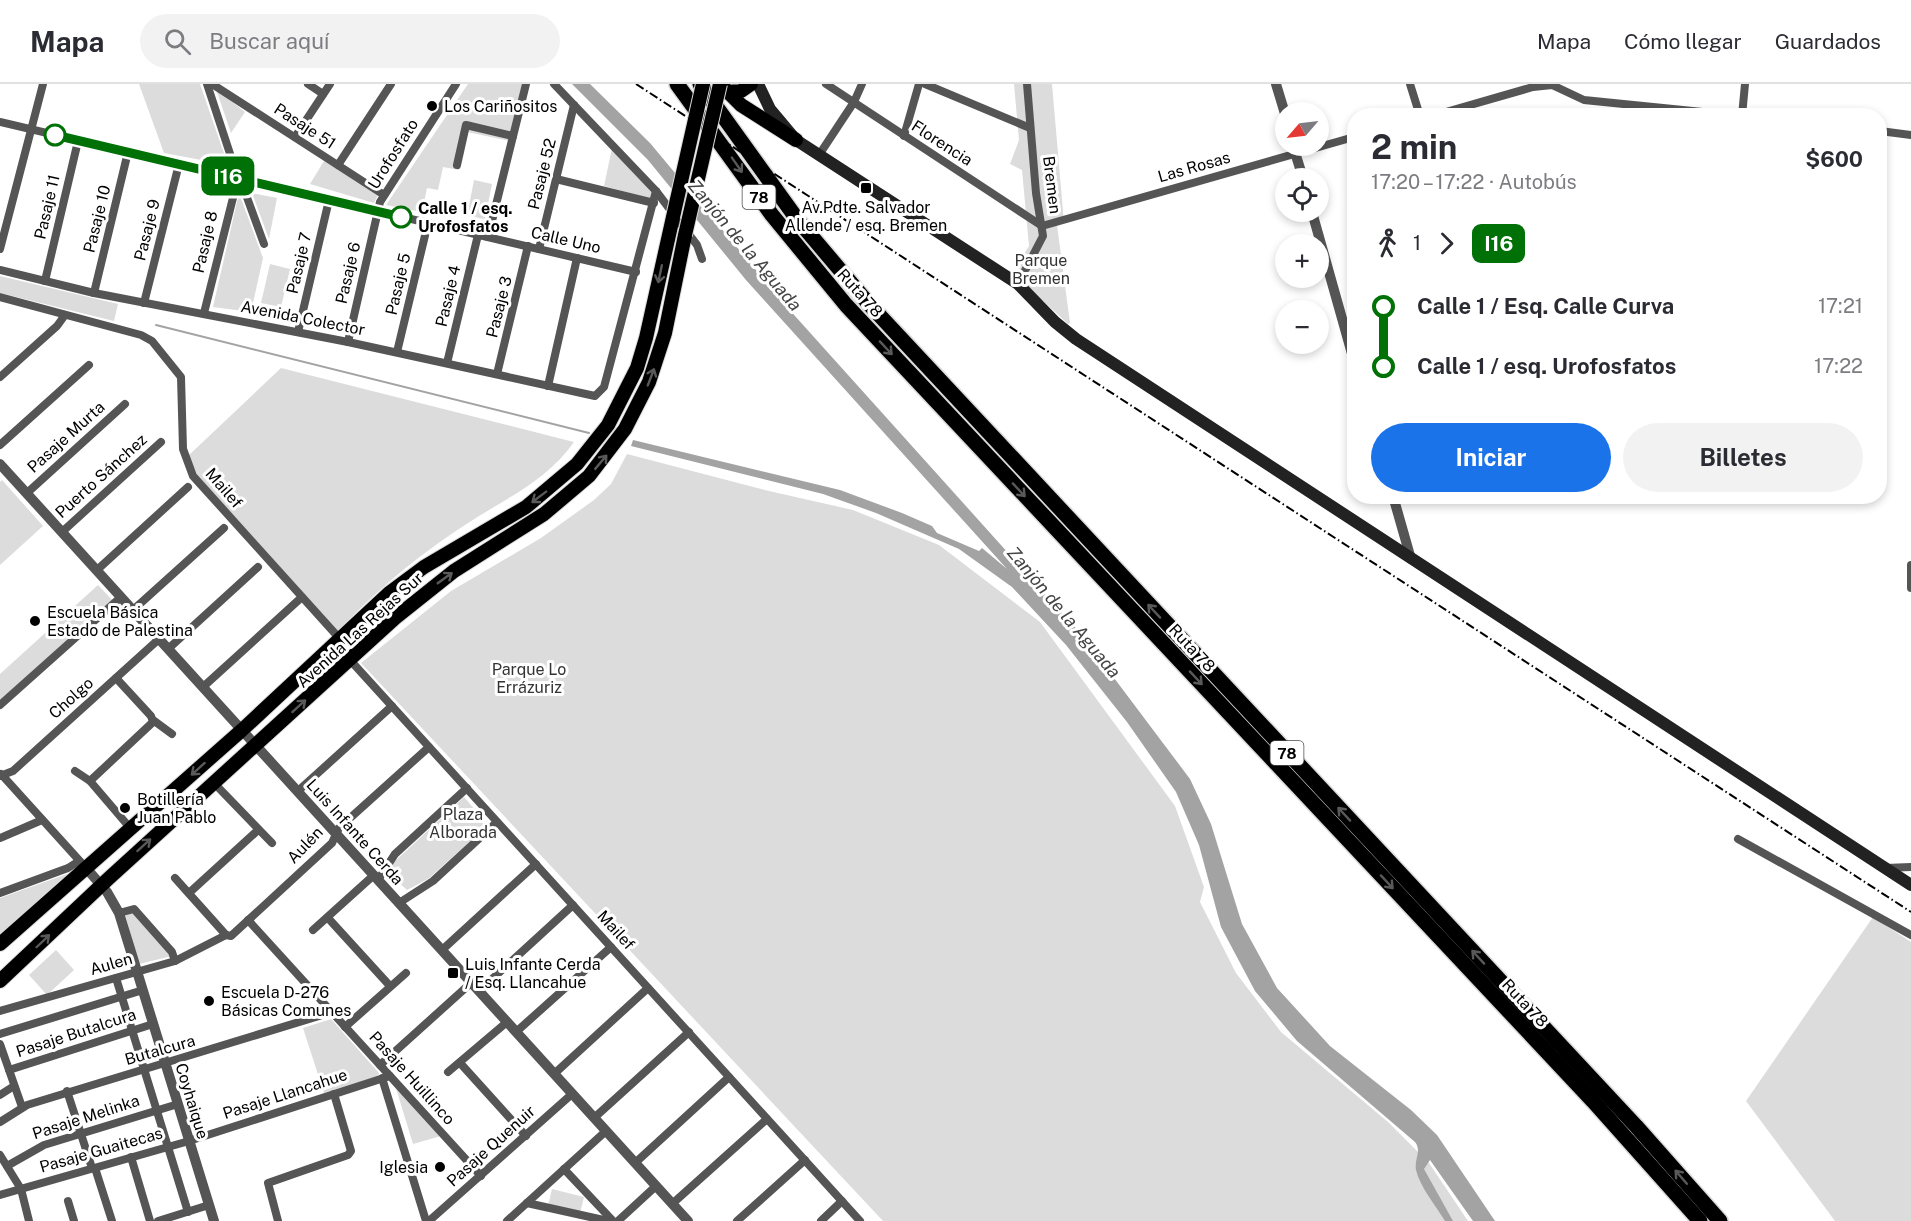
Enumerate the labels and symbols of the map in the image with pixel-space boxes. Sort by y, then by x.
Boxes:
place label: Los Cariñositos [444,97,557,116]
street label: Pasaje 51 [271,99,339,153]
marker: Los Cariñositos [425,99,439,113]
north arrow [1275,102,1329,156]
street label: Urofosfato [364,115,422,193]
street label: Florencia [908,116,976,170]
unlabelled marker [44,124,66,146]
street label: Pasaje 52 [524,136,560,212]
street label: Las Rosas [1156,148,1232,186]
street label: Bremen [1039,155,1065,215]
line badge: I16 [194,156,262,196]
one-way arrow [730,157,743,173]
street label: Pasaje 11 [30,173,64,241]
water label: Zanjón de la Aguada [684,175,806,315]
marker: Av.Pdte. Salvador Allende / esq. Bremen [859,181,873,195]
street label: Pasaje 10 [79,183,115,255]
road number: 78 [742,185,776,209]
street label: Pasaje 9 [130,197,164,263]
place label: Av.Pdte. Salvador Allende / esq. Bremen [785,198,947,235]
place label: Calle 1 / esq. Urofosfatos [418,199,513,236]
marker: Calle 1 / esq. Urofosfatos [390,206,412,228]
street label: Pasaje 8 [189,209,221,275]
street label: Calle Uno [529,223,603,257]
street label: Pasaje 7 [283,230,315,296]
street label: Pasaje 6 [332,240,364,306]
street label: Pasaje 5 [382,251,414,317]
park label: Parque Bremen [1012,251,1070,288]
street label: Pasaje 4 [432,263,464,329]
one-way arrow [654,265,666,284]
street label: Ruta 78 [833,265,887,321]
street label: Pasaje 3 [482,274,516,340]
street label: Avenida Colector [239,297,367,339]
one-way arrow [879,340,893,355]
one-way arrow [646,368,657,386]
street label: Pasaje Murta [23,397,109,477]
street label: Puerto Sánchez [51,430,151,522]
one-way arrow [594,454,607,470]
street label: Mailef [202,464,246,512]
one-way arrow [1012,482,1026,497]
one-way arrow [532,491,548,504]
water label: Zanjón de la Aguada [1003,542,1125,682]
street label: Avenida Las Rejas Sur [293,568,427,692]
one-way arrow [436,572,453,584]
place label: Escuela Básica Estado de Palestina [47,603,193,640]
one-way arrow [1147,603,1161,618]
marker: Escuela Básica Estado de Palestina [28,614,42,628]
street label: Ruta 78 [1165,620,1219,676]
park label: Parque Lo Errázuriz [492,660,566,697]
one-way arrow [1189,670,1203,685]
street label: Cholgo [45,673,97,723]
one-way arrow [291,699,306,713]
road number: 78 [1270,741,1304,765]
one-way arrow [191,762,206,776]
street label: Luis Infante Cerda [303,775,407,889]
place label: Botillería Juan Pablo [137,790,216,827]
marker: Botillería Juan Pablo [118,801,132,815]
park label: Plaza Alborada [429,805,497,842]
one-way arrow [1337,807,1352,822]
street label: Aulén [283,823,327,867]
one-way arrow [136,839,151,853]
one-way arrow [1380,874,1394,889]
street label: Mailef [593,906,639,954]
one-way arrow [35,934,50,948]
street label: Aulen [88,949,134,979]
one-way arrow [1471,949,1485,964]
place label: Luis Infante Cerda / Esq. Llancahue [465,955,601,992]
marker: Luis Infante Cerda / Esq. Llancahue [446,966,460,980]
street label: Ruta 78 [1498,975,1552,1031]
place label: Escuela D-276 Básicas Comunes [221,983,351,1020]
marker: Escuela D-276 Básicas Comunes [202,994,216,1008]
street label: Pasaje Butalcura [14,1005,138,1061]
street label: Pasaje Huillinco [365,1027,459,1129]
street label: Butalcura [123,1031,197,1069]
street label: Coyhaique [171,1061,213,1141]
street label: Pasaje Llancahue [220,1065,350,1123]
street label: Pasaje Melinka [30,1091,142,1143]
street label: Pasaje Quenuir [443,1101,539,1191]
street label: Pasaje Guaitecas [37,1123,165,1177]
place label: Iglesia [379,1158,428,1177]
marker: Iglesia [433,1160,447,1174]
one-way arrow [1675,1169,1688,1185]

